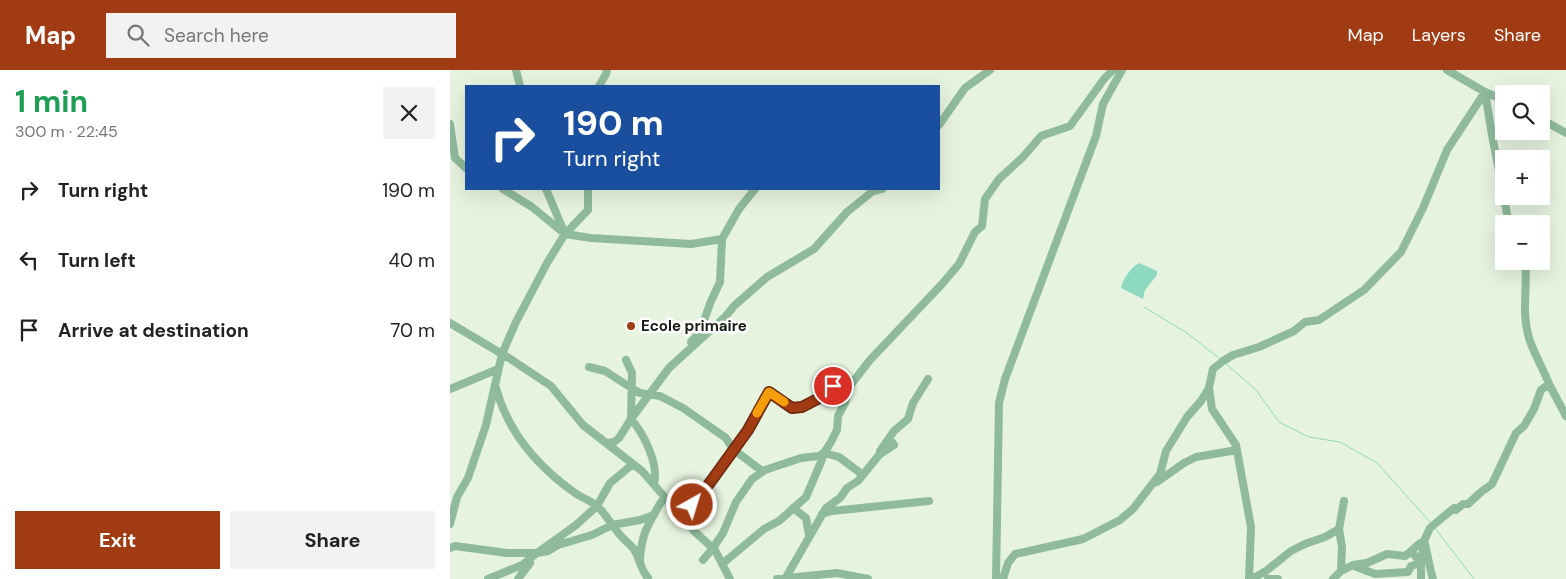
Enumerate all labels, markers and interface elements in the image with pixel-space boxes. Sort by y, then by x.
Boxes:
search box [106,13,456,58]
text: Map [25,20,76,51]
icon: search [124,21,152,49]
text: Search here [164,23,269,48]
text: Map [1348,23,1384,47]
text: Layers [1412,23,1466,47]
text: Share [1494,23,1541,47]
text: 1 min [15,82,88,121]
map controls [1495,85,1550,270]
button: search [1495,85,1550,140]
button: close [383,87,435,139]
text: 190 m [563,100,664,146]
icon: right [480,105,545,170]
text: 300 m · 22:45 [15,121,118,142]
text: Turn right [563,144,660,173]
button: + [1495,150,1550,205]
icon: right [15,176,43,204]
text: Turn right [58,178,148,203]
text: 190 m [382,178,435,203]
button: − [1495,215,1550,270]
icon: left [15,246,43,274]
text: Turn left [58,248,136,273]
text: 40 m [388,248,435,273]
icon: arrive [15,316,43,344]
place label: Ecole primaire [641,316,747,336]
text: Arrive at destination [58,318,249,343]
text: 70 m [390,318,435,343]
marker: Ecole primaire [625,320,637,332]
pin [812,365,854,407]
icon: arrive [819,372,847,400]
position arrow [665,478,717,530]
button: Exit [15,511,220,569]
button: Share [230,511,435,569]

